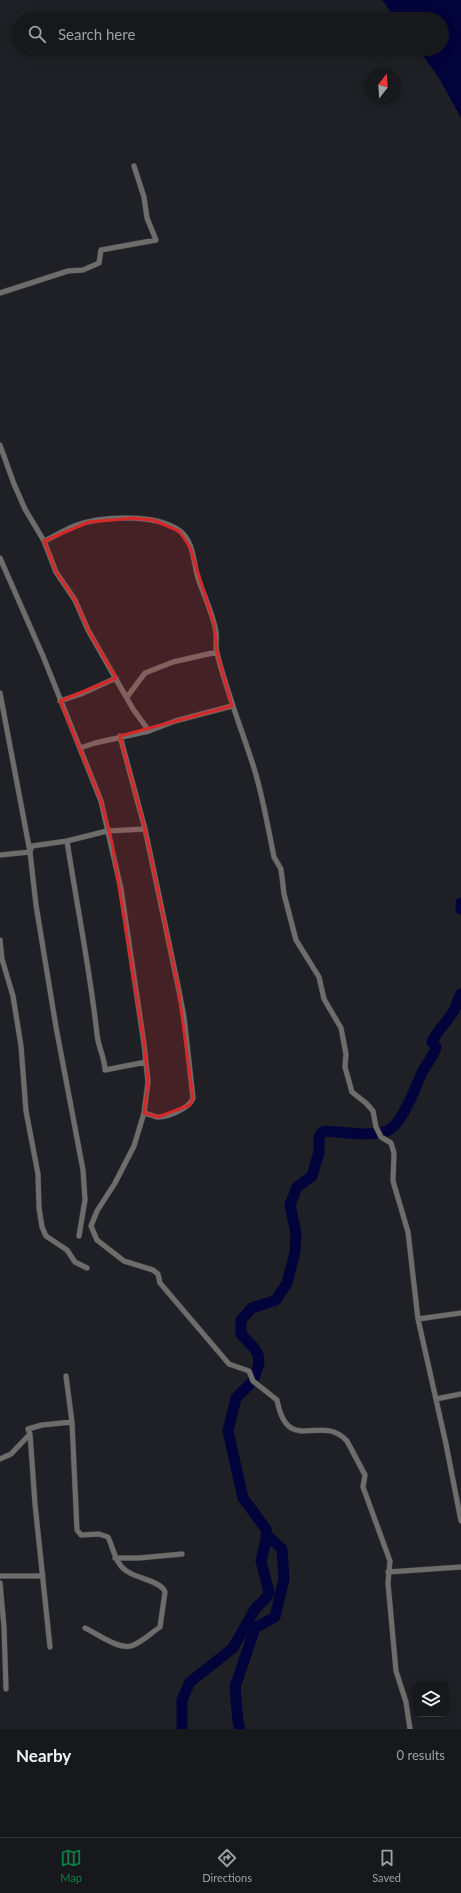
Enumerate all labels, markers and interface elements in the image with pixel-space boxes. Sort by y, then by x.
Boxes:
search box [12,12,449,56]
icon: search [26,23,48,45]
text: Search here [58,25,135,43]
north arrow [365,68,401,104]
map controls [413,1681,449,1717]
button: layers [413,1681,449,1717]
text: Nearby [16,1745,71,1766]
text: 0 results [397,1747,445,1763]
tab: Map [60,1847,82,1884]
tab: Directions [202,1847,252,1884]
tab: Saved [372,1847,401,1884]

